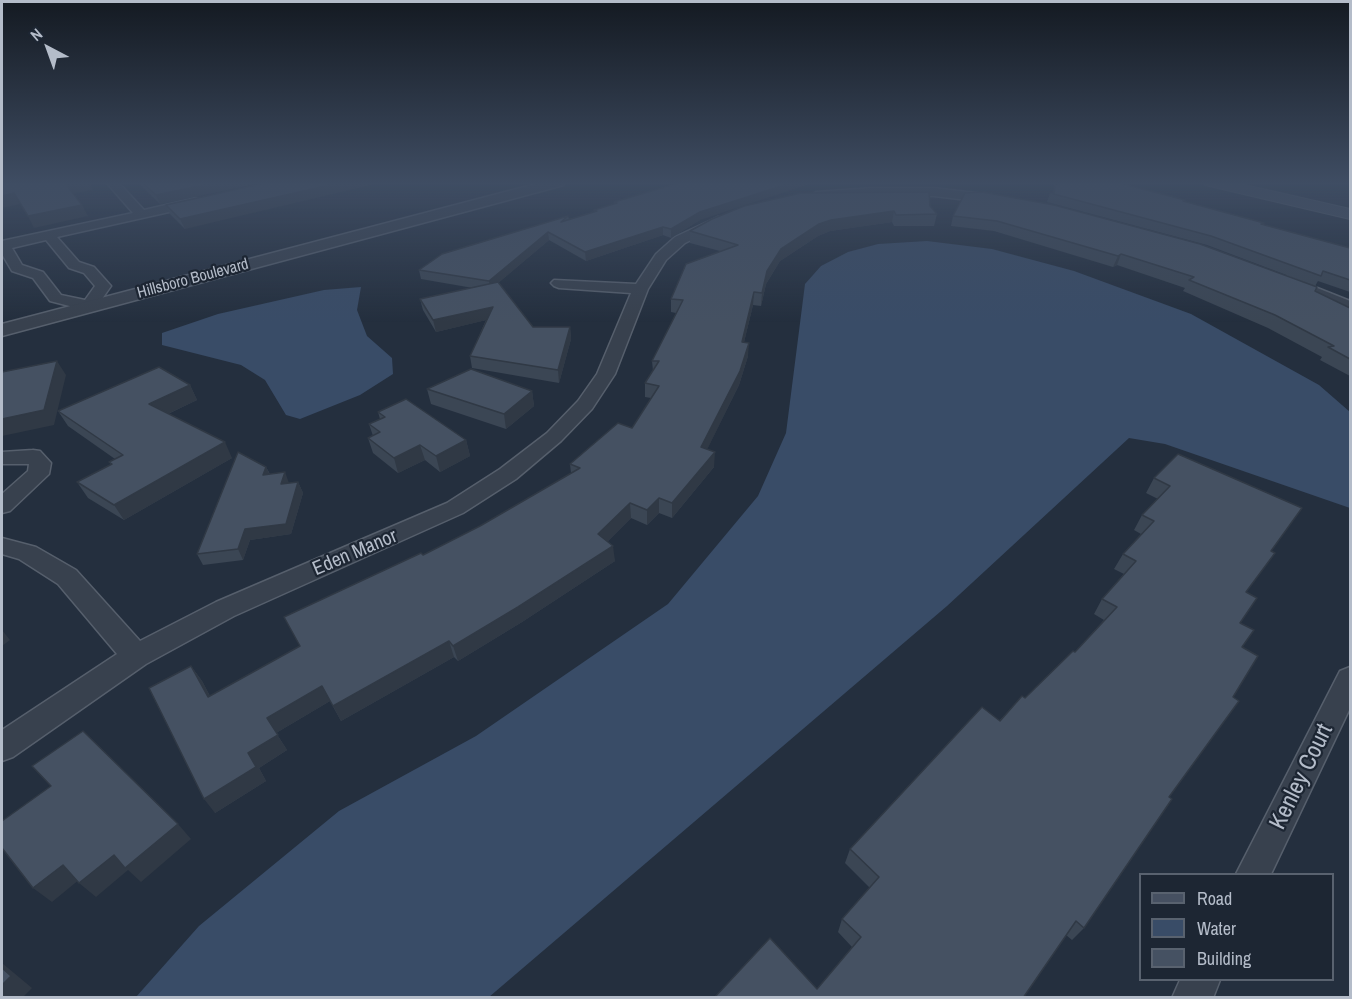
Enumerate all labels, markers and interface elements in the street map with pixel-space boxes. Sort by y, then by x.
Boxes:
north arrow [18,18,78,78]
text: N [25,23,47,46]
street label: Hillsboro Boulevard [135,255,251,303]
street label: Eden Manor [309,524,401,582]
street label: Kenley Court [1264,720,1340,834]
legend [1139,873,1334,981]
text: Road [1197,886,1232,911]
text: Water [1197,916,1236,941]
text: Building [1197,946,1251,971]

